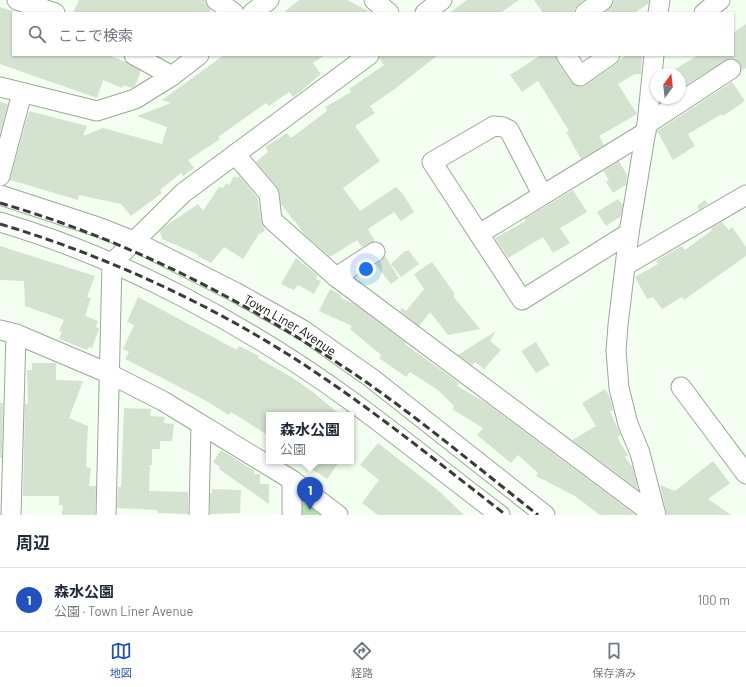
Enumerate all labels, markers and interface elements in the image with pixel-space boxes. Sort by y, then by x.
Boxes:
search box [12,12,734,56]
icon: search [26,23,48,45]
text: ここで検索 [58,26,133,44]
north arrow [650,68,686,104]
your location [356,259,376,279]
street label: Town Liner Avenue [241,291,340,359]
popup [266,412,354,464]
text: 森水公園 [280,420,340,438]
text: 公園 [280,441,306,457]
pin: 1 [297,477,323,510]
text: 周辺 [16,532,50,552]
text: 森水公園 [54,582,114,600]
text: 1 [27,592,31,608]
text: 100 m [697,592,730,608]
text: 公園 · Town Liner Avenue [54,603,193,619]
tab: 地図 [110,640,132,680]
tab: 経路 [351,640,373,680]
tab: 保存済み [592,640,636,680]

